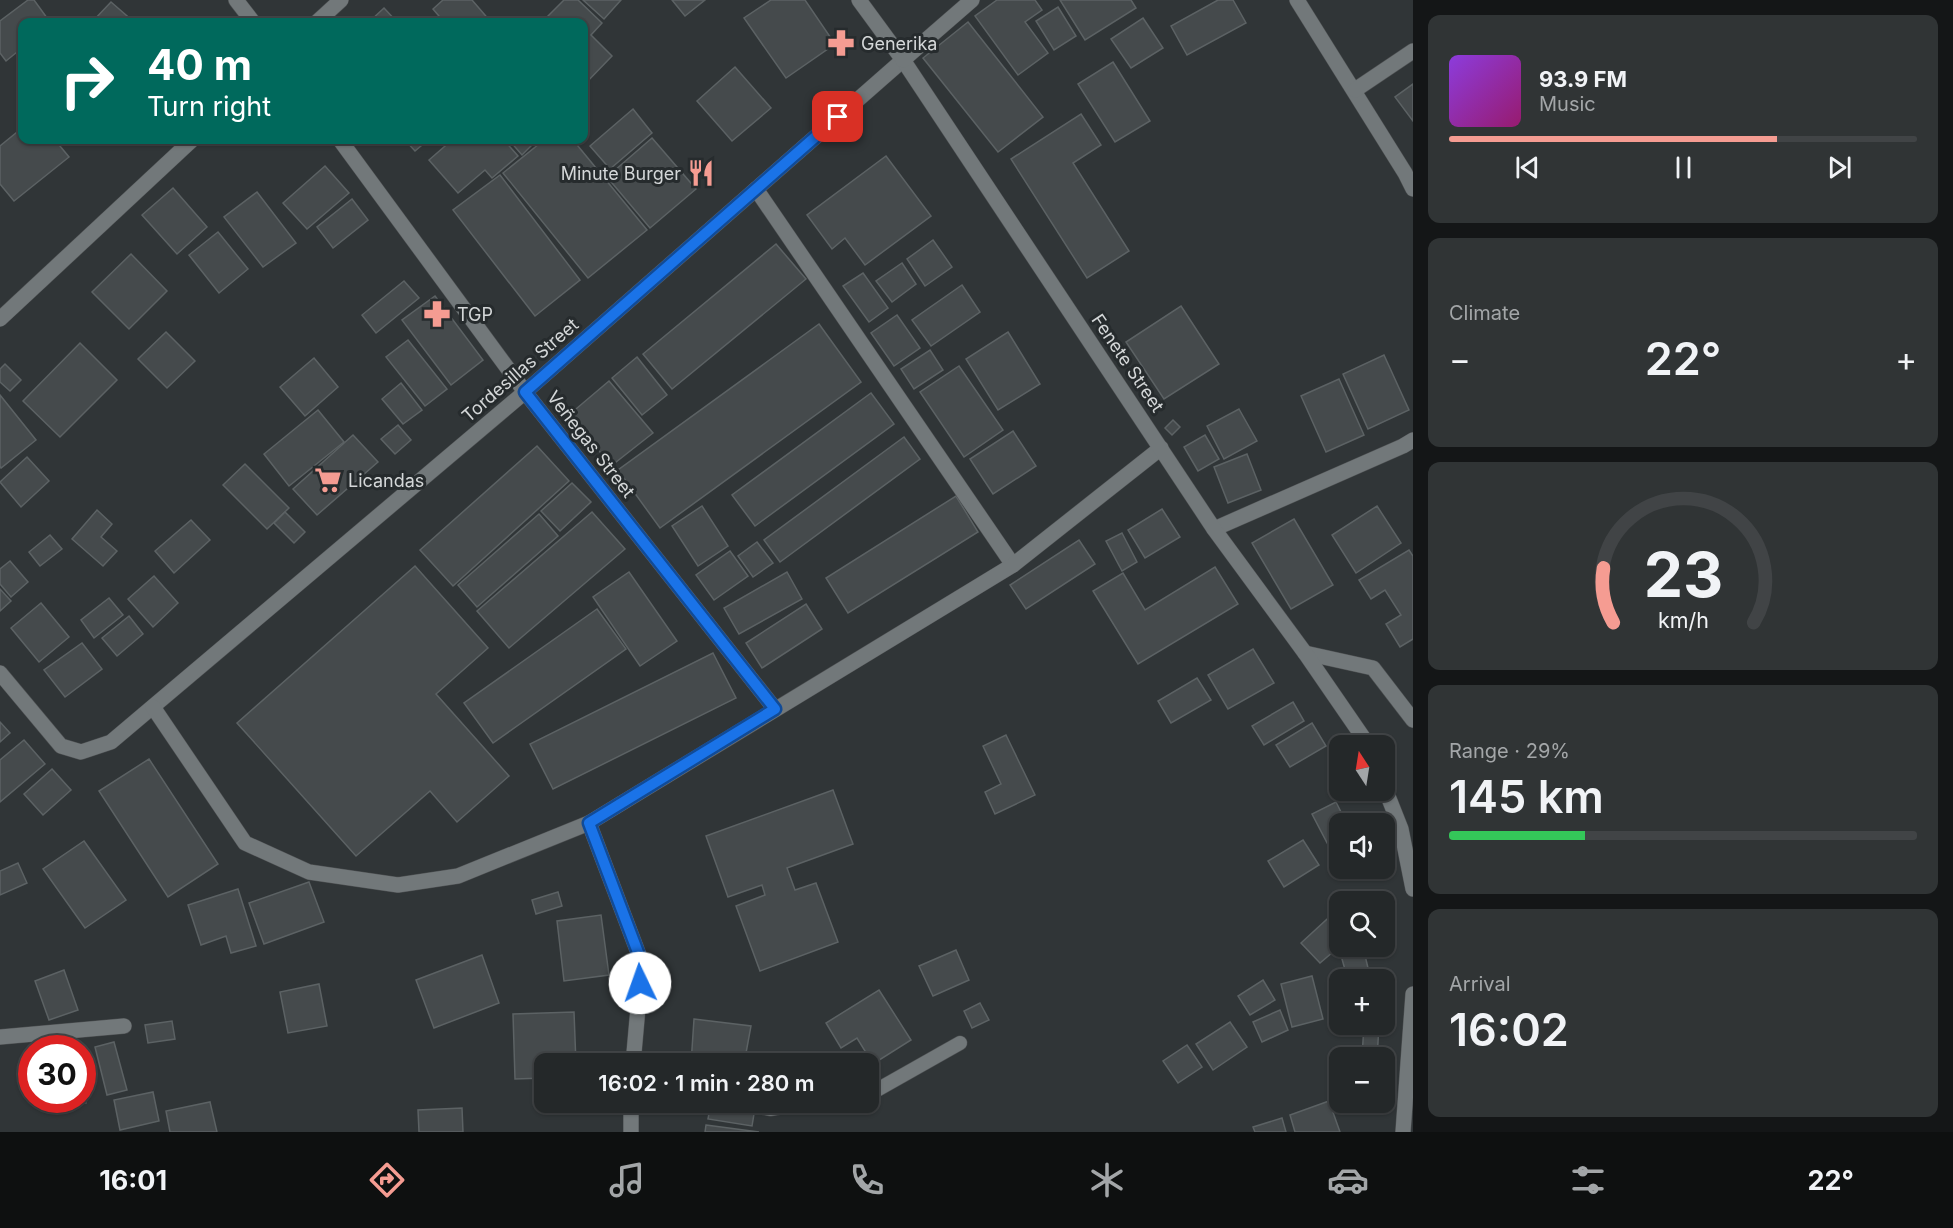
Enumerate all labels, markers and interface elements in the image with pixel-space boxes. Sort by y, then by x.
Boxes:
pharmacy icon: Generika [826,28,856,58]
place label: Generika [861,33,937,54]
text: 40 m [147,39,252,90]
icon: right [48,42,126,120]
text: 93.9 FM [1539,66,1627,92]
text: Turn right [147,90,271,123]
pin [812,91,863,142]
text: Music [1539,92,1596,116]
icon: arrive [821,100,854,133]
icon: previous [1511,151,1544,184]
icon: pause [1667,151,1700,184]
icon: next [1823,151,1856,184]
restaurant icon: Minute Burger [686,158,716,188]
place label: Minute Burger [561,163,681,184]
pharmacy icon: TGP [422,299,452,329]
text: Climate [1449,301,1520,325]
place label: TGP [457,304,493,325]
street label: Fenete Street [1088,310,1169,416]
street label: Tordesillas Street [458,314,582,426]
text: 22° [1645,331,1721,386]
text: − [1449,339,1471,379]
text: + [1895,339,1917,379]
street label: Veñegas Street [543,386,639,502]
supermarket icon: Licandas [313,465,343,495]
place label: Licandas [348,470,424,491]
text: 23 [1643,537,1723,612]
text: km/h [1658,607,1708,633]
north arrow [1329,735,1395,801]
map controls [1329,735,1395,1113]
text: Range · 29% [1449,739,1570,763]
text: 145 km [1449,769,1604,824]
button: sound [1329,813,1395,879]
button: search [1329,891,1395,957]
position arrow [608,951,672,1015]
button: + [1329,969,1395,1035]
text: Arrival [1449,972,1511,996]
text: 16:02 [1449,1002,1569,1057]
speed limit sign: 30 [18,1035,96,1113]
button: − [1329,1047,1395,1113]
text: 16:02 · 1 min · 280 m [598,1070,815,1096]
icon: directions [366,1159,408,1201]
icon: music [606,1159,648,1201]
icon: phone [846,1159,888,1201]
icon: climate [1086,1159,1128,1201]
icon: car [1327,1159,1369,1201]
icon: filters [1567,1159,1609,1201]
text: 16:01 [99,1164,167,1197]
text: 22° [1807,1164,1854,1197]

